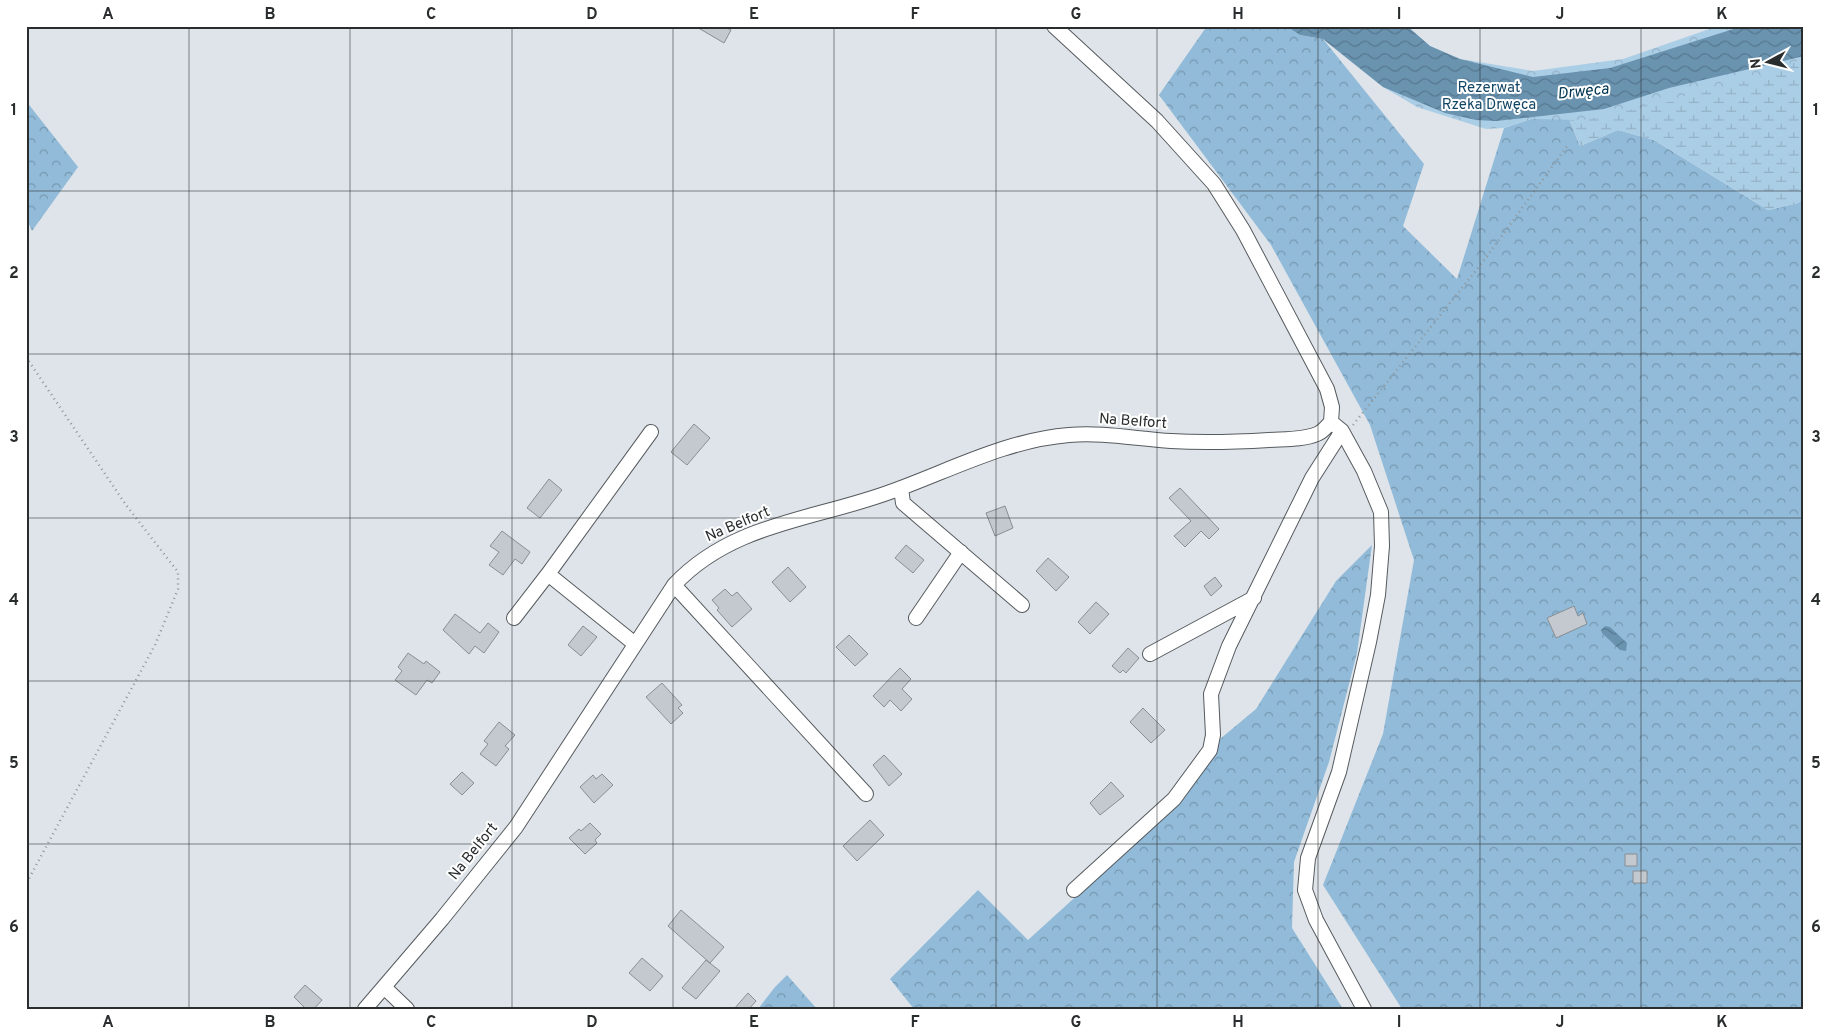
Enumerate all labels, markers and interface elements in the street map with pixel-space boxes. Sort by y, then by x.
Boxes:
text: A [102,5,114,25]
text: B [264,5,276,25]
text: C [426,5,436,25]
text: D [586,5,598,25]
text: E [749,5,759,25]
text: F [910,5,920,25]
text: G [1071,5,1081,25]
text: H [1232,5,1244,25]
text: I [1397,5,1401,25]
text: J [1556,5,1564,25]
text: K [1716,5,1728,25]
north arrow [1742,38,1792,88]
text: N [1748,57,1766,69]
park label: Rezerwat Rzeka Drwęca [1442,79,1536,115]
water label: Drwęca [1556,79,1611,105]
text: 1 [11,101,17,121]
text: 1 [1813,101,1819,121]
text: 2 [9,264,19,284]
text: 2 [1811,264,1821,284]
street label: Na Belfort [1098,410,1168,434]
text: 3 [9,428,19,448]
text: 3 [1811,428,1821,448]
street label: Na Belfort [703,503,773,547]
text: 4 [9,591,19,611]
text: 4 [1811,591,1821,611]
text: 5 [9,754,19,774]
text: 5 [1811,754,1821,774]
street label: Na Belfort [445,820,503,884]
text: 6 [9,918,19,938]
text: 6 [1811,918,1821,938]
text: A [102,1013,114,1033]
text: B [264,1013,276,1033]
text: C [426,1013,436,1033]
text: D [586,1013,598,1033]
text: E [749,1013,759,1033]
text: F [910,1013,920,1033]
text: G [1071,1013,1081,1033]
text: H [1232,1013,1244,1033]
text: I [1397,1013,1401,1033]
text: J [1556,1013,1564,1033]
text: K [1716,1013,1728,1033]

